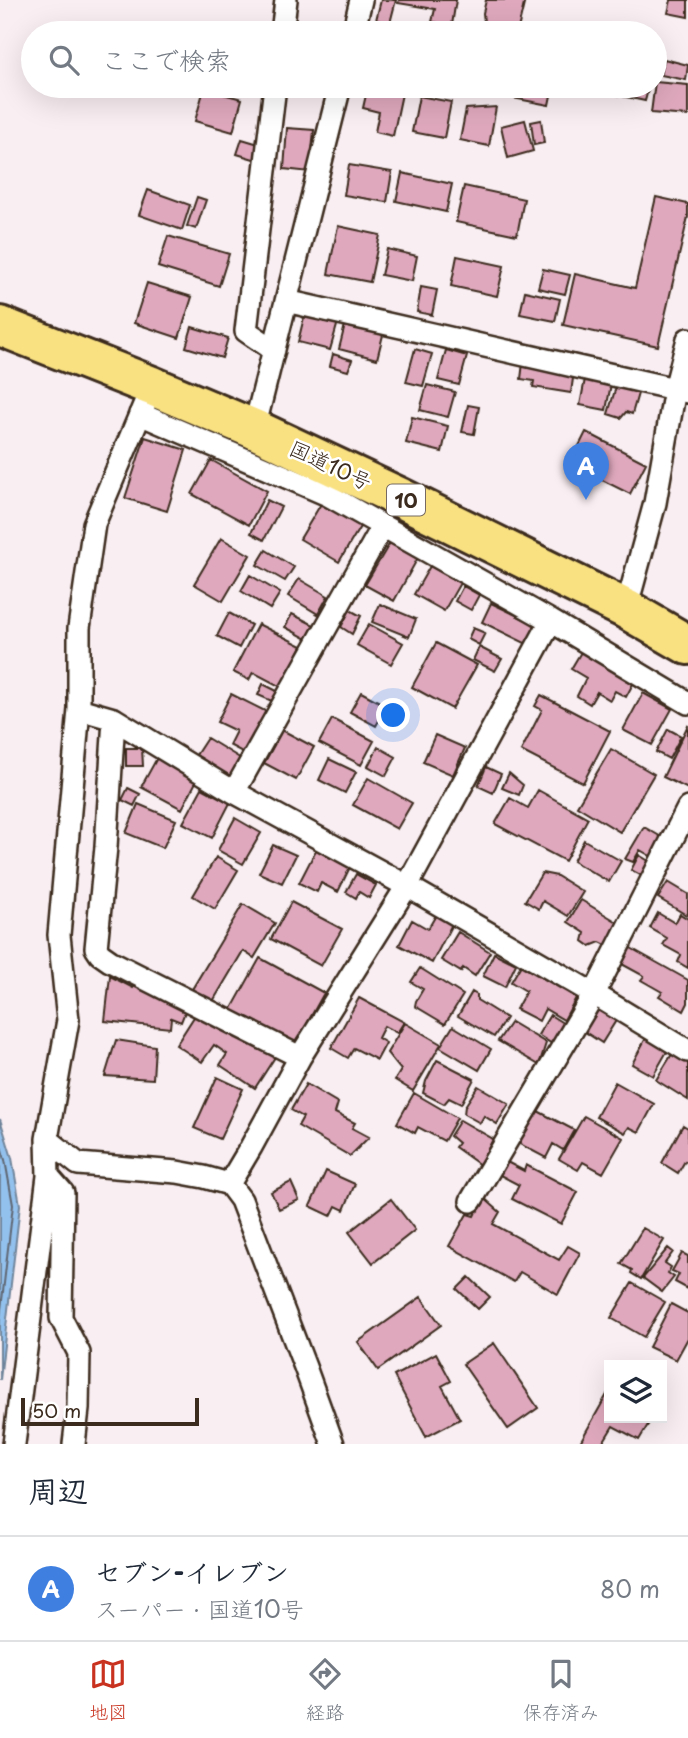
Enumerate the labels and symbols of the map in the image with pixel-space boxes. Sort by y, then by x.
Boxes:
street label: 国道10号 [284,431,378,497]
pin: A [563,442,609,500]
road number: 10 [387,485,425,516]
your location [376,698,410,732]
scale bar [21,1395,200,1427]

